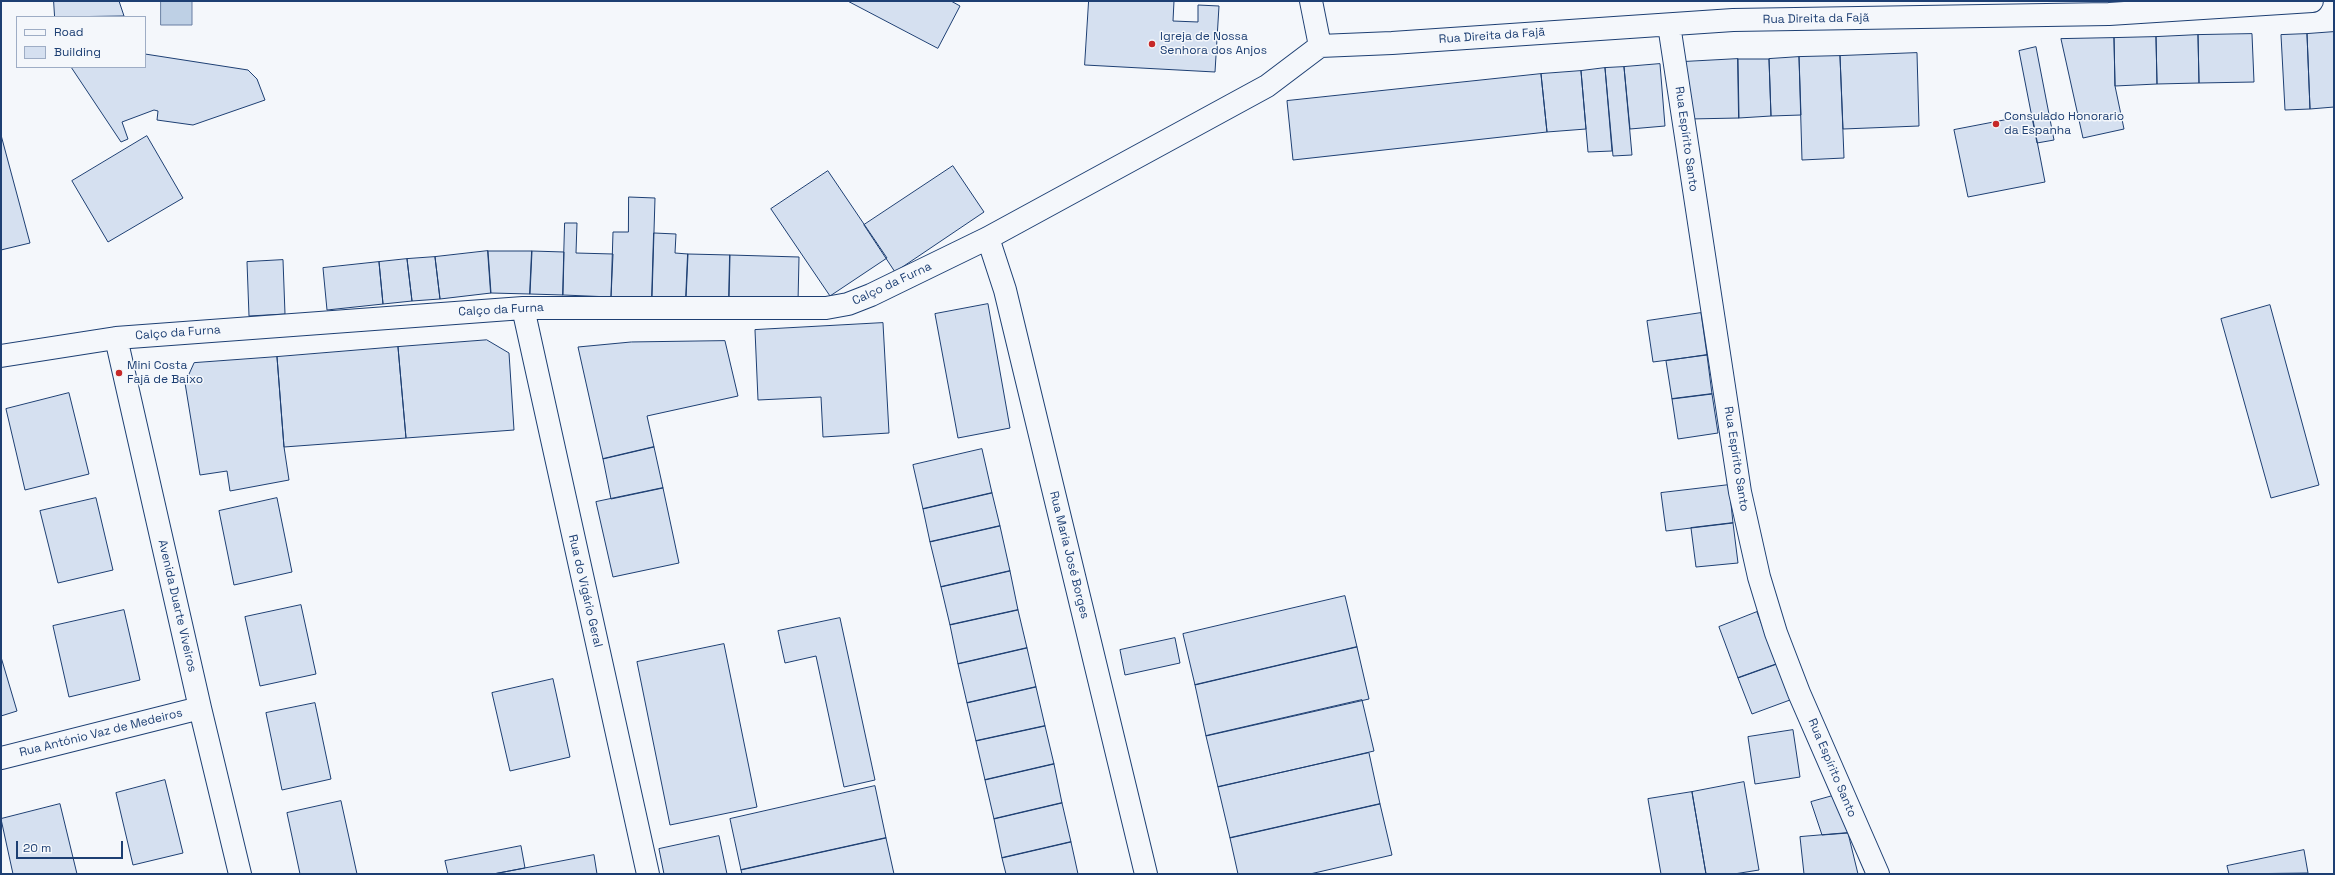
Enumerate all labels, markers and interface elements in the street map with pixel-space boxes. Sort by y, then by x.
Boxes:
street label: Rua Direita da Fajã [1763,11,1869,27]
legend [16,16,146,68]
text: Road [54,24,83,40]
street label: Rua Direita da Fajã [1438,25,1546,47]
place label: Igreja de Nossa Senhora dos Anjos [1160,30,1267,58]
marker: Igreja de Nossa Senhora dos Anjos [1147,39,1157,49]
text: Building [54,44,101,60]
street label: Rua Espírito Santo [1671,85,1701,193]
place label: Consulado Honorario da Espanha [2004,110,2124,138]
marker: Consulado Honorario da Espanha [1991,119,2001,129]
street label: Calço da Furna [850,259,934,309]
street label: Calço da Furna [458,301,544,319]
street label: Calço da Furna [135,323,221,343]
place label: Mini Costa Fajã de Baixo [127,359,203,387]
marker: Mini Costa Fajã de Baixo [114,368,124,378]
street label: Rua Espírito Santo [1721,405,1751,513]
street label: Rua Maria José Borges [1046,490,1092,620]
street label: Rua do Vigário Geral [565,533,605,649]
street label: Avenida Duarte Viveiros [155,538,199,674]
street label: Rua António Vaz de Medeiros [18,706,184,760]
street label: Rua Espírito Santo [1805,716,1859,820]
scale bar [18,833,125,859]
text: 20 m [23,840,51,856]

